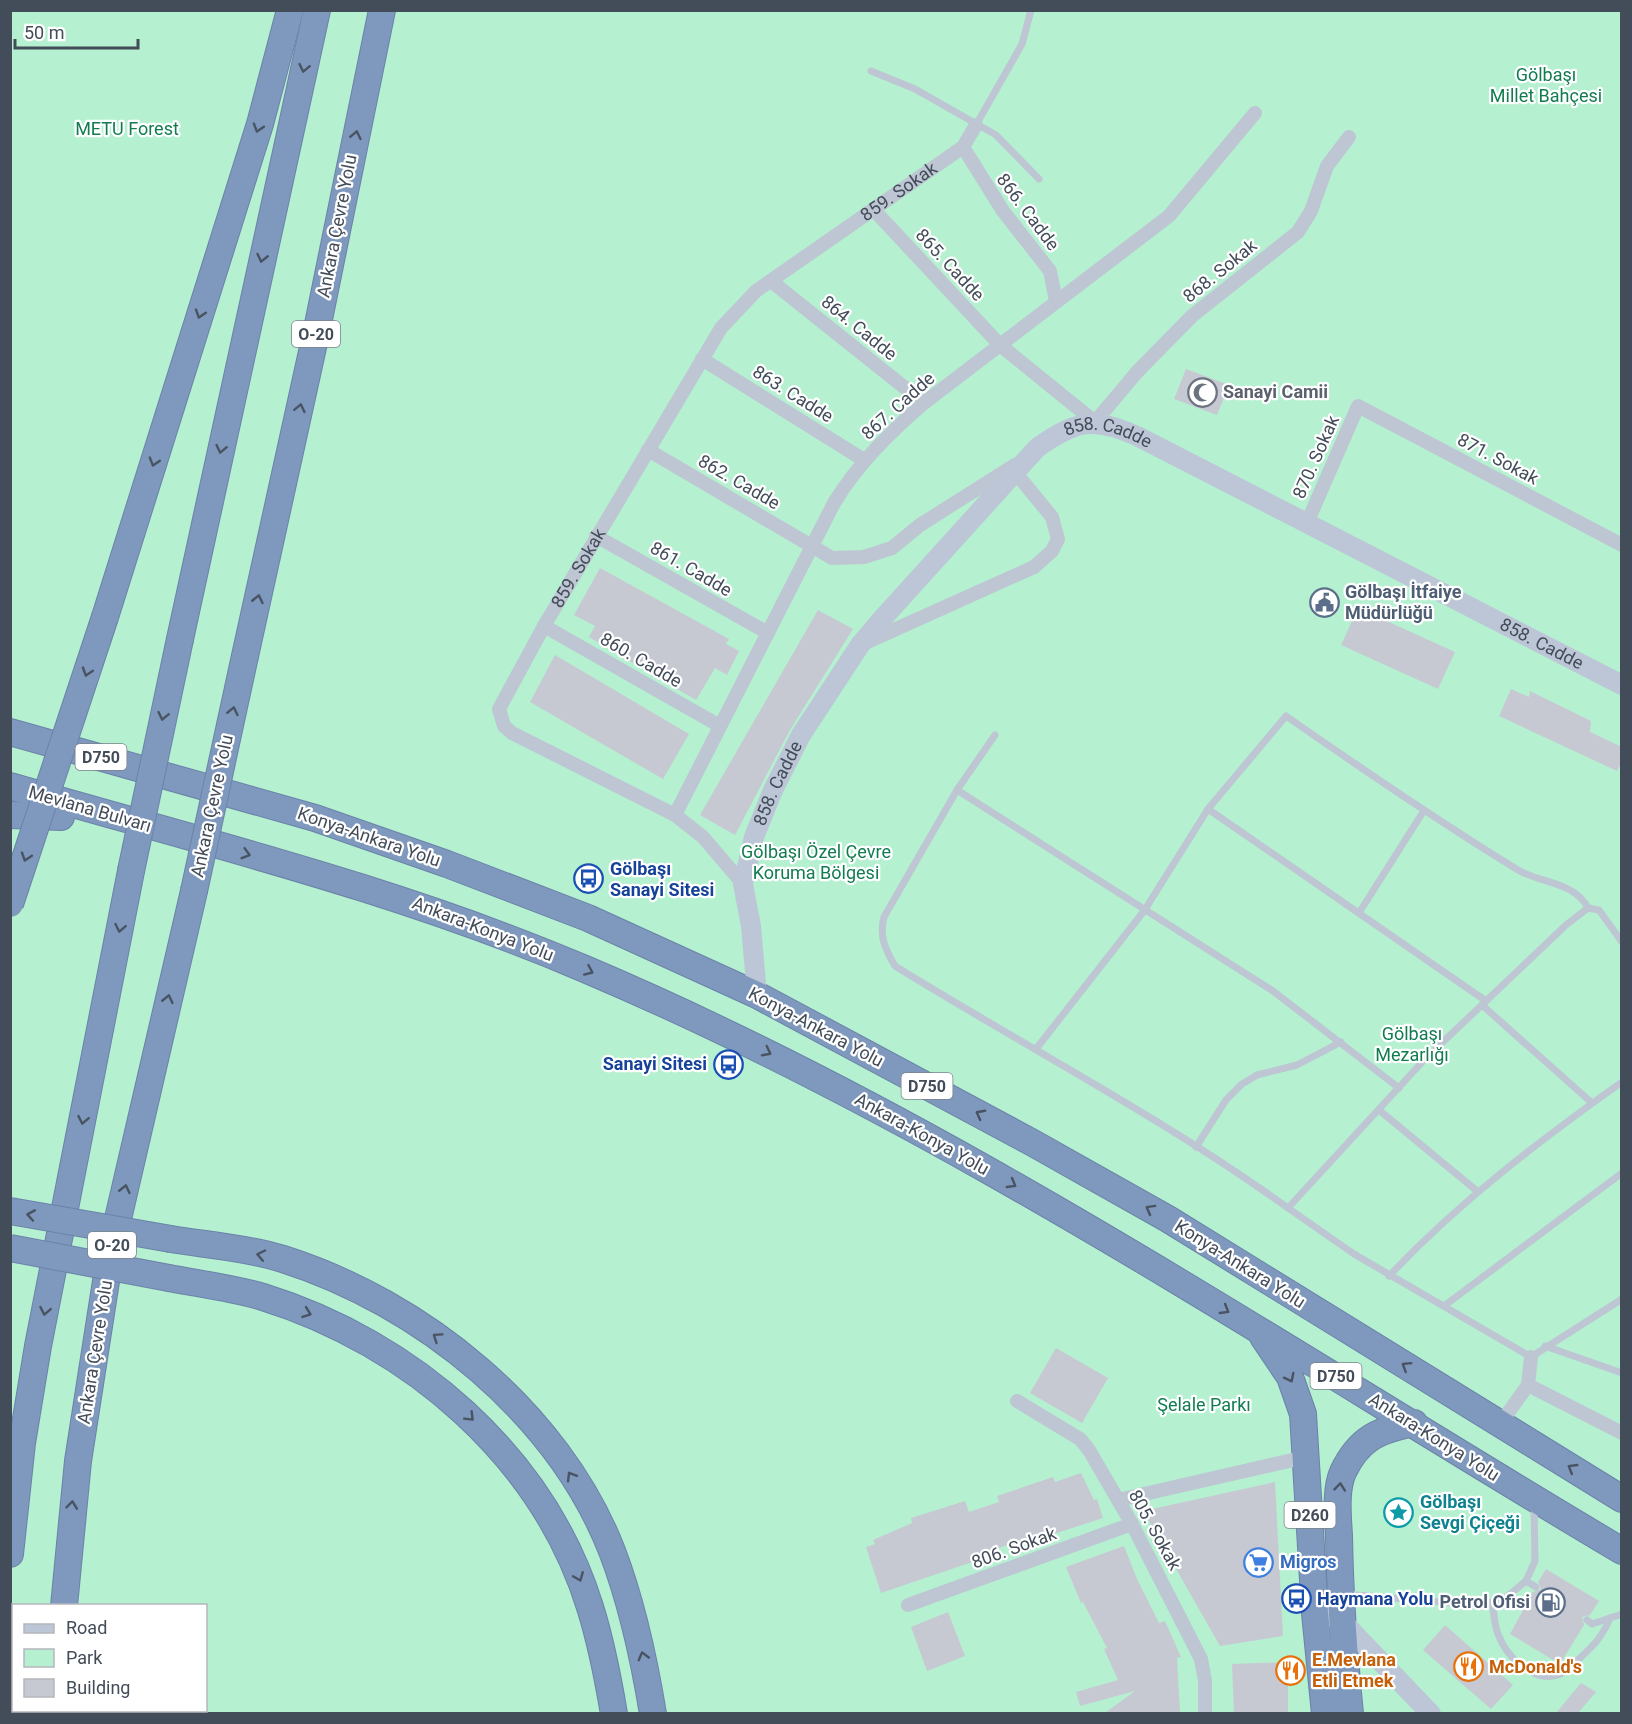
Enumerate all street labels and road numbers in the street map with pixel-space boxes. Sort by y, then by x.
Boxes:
street label: Ankara Çevre Yolu [312,153,361,299]
street label: 859. Sokak [856,157,942,225]
street label: 866. Cadde [993,169,1064,254]
street label: 865. Cadde [912,224,989,305]
street label: 868. Sokak [1179,234,1261,307]
street label: 864. Cadde [817,291,901,364]
road number: O-20 [292,321,340,347]
street label: 863. Cadde [749,361,837,427]
street label: 867. Cadde [857,367,938,444]
street label: 870. Sokak [1288,411,1343,502]
street label: 858. Cadde [1060,413,1156,452]
street label: 871. Sokak [1454,428,1543,489]
street label: 862. Cadde [695,450,784,513]
street label: 859. Sokak [546,524,610,611]
street label: 861. Cadde [647,537,736,600]
street label: 858. Cadde [1497,613,1587,673]
street label: 860. Cadde [597,628,686,691]
street label: Ankara Çevre Yolu [186,733,237,879]
street label: 858. Cadde [749,737,806,828]
road number: D750 [76,744,126,770]
street label: Mevlana Bulvarı [26,781,154,836]
street label: Konya-Ankara Yolu [295,802,443,871]
street label: Ankara-Konya Yolu [409,892,557,965]
street label: Konya-Ankara Yolu [745,982,887,1071]
road number: D750 [902,1073,952,1099]
street label: Ankara-Konya Yolu [852,1088,993,1179]
street label: Konya-Ankara Yolu [1171,1215,1309,1312]
road number: O-20 [88,1232,136,1258]
street label: Ankara Çevre Yolu [73,1279,116,1425]
road number: D750 [1310,1363,1362,1389]
street label: Ankara-Konya Yolu [1365,1388,1503,1485]
street label: 805. Sokak [1125,1486,1187,1574]
road number: D260 [1284,1502,1336,1528]
street label: 806. Sokak [969,1522,1060,1573]

